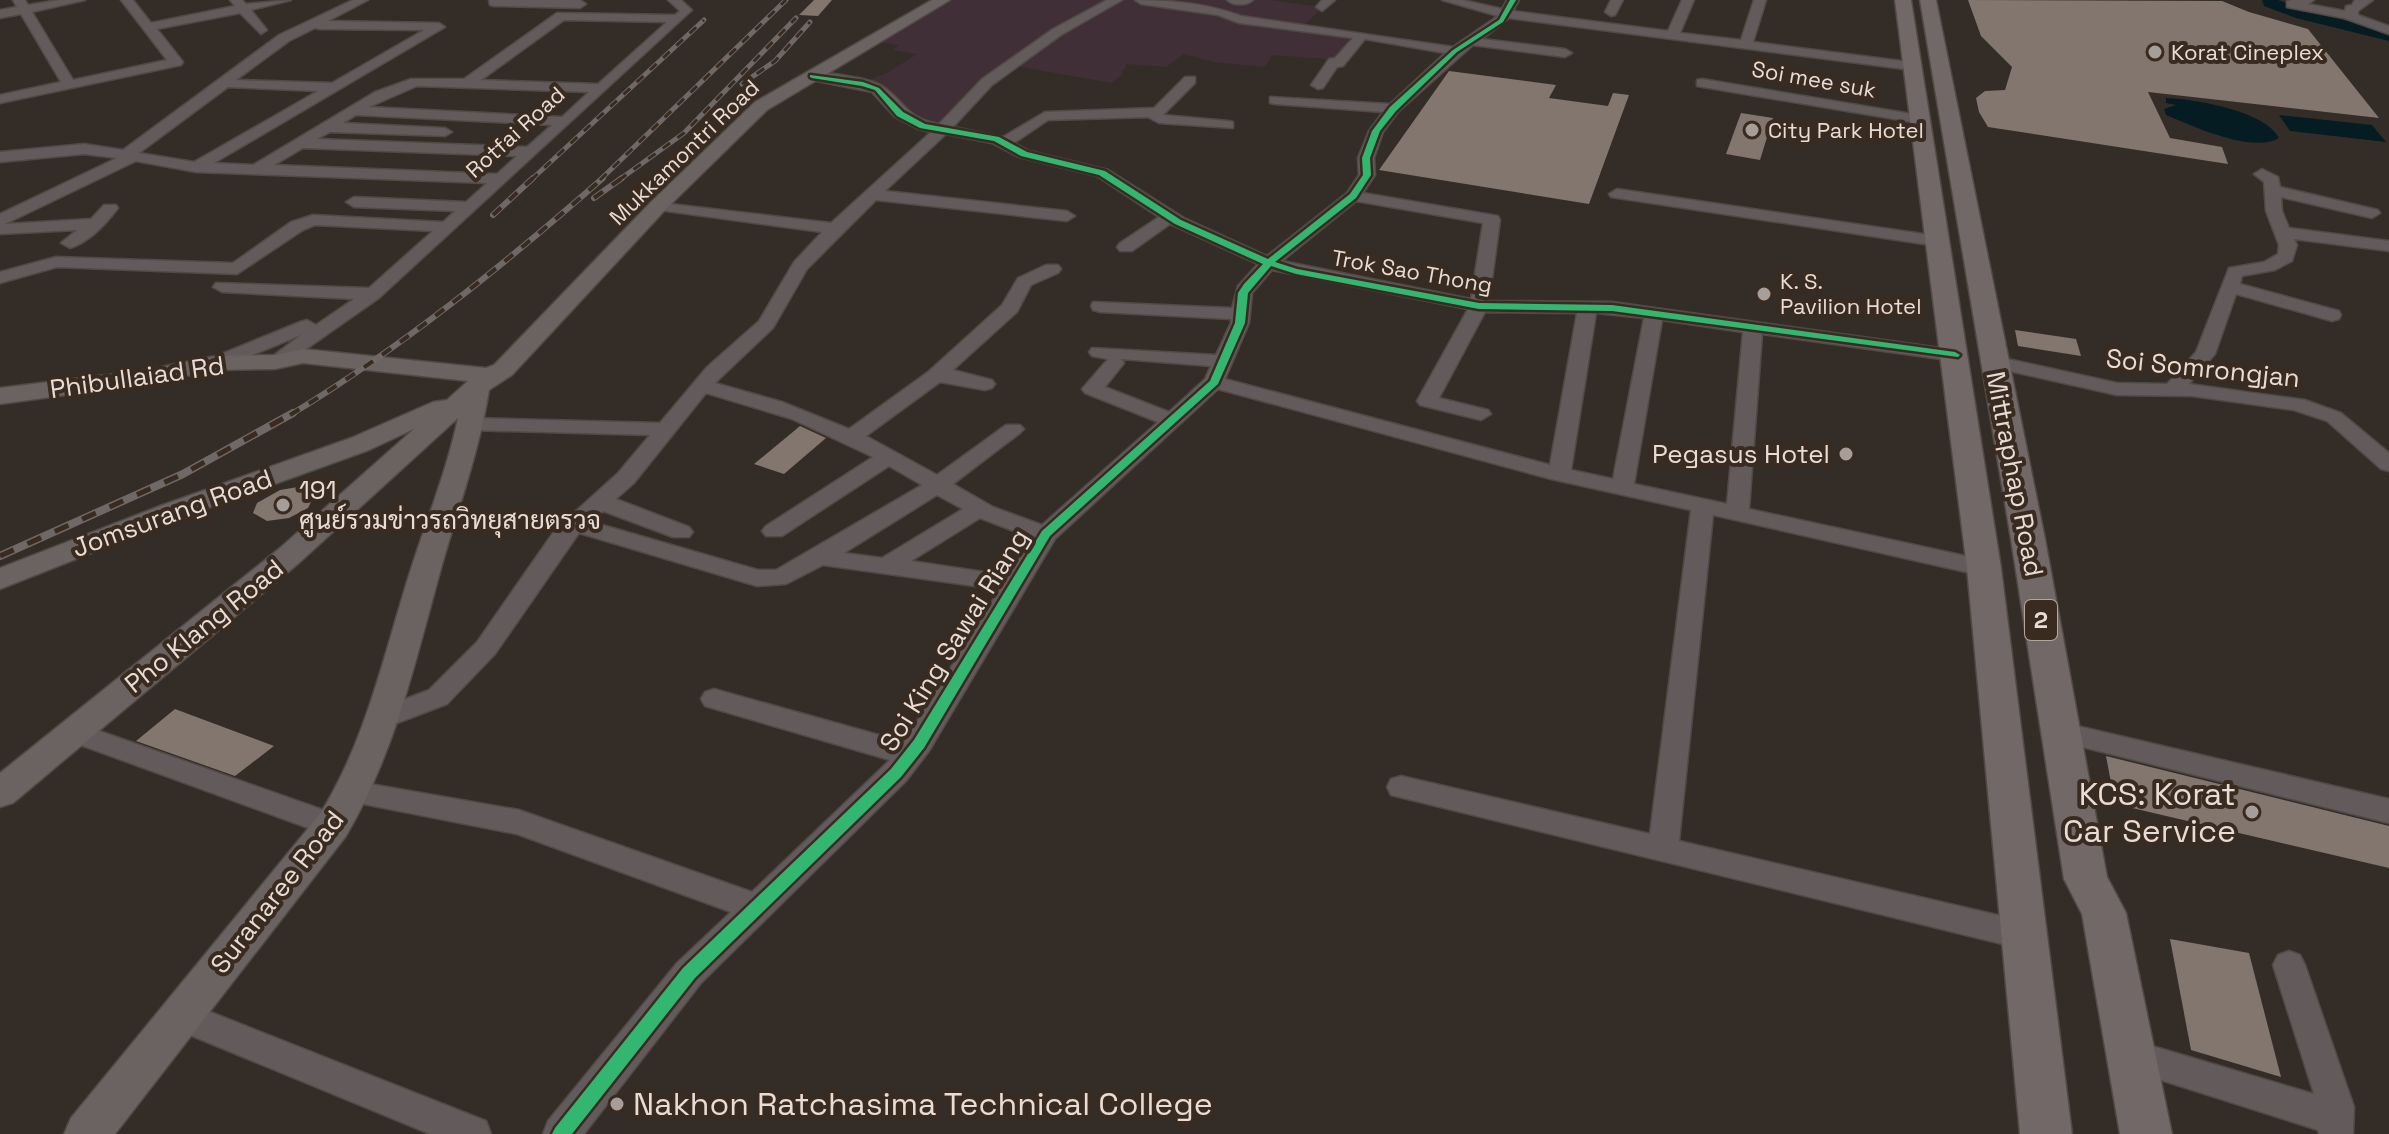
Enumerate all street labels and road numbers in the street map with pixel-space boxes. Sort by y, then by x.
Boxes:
street label: Soi mee suk [1750,54,1878,104]
street label: Mukkamontri Road [603,73,765,231]
street label: Rotfai Road [460,80,570,184]
street label: Trok Sao Thong [1330,243,1494,299]
street label: Soi Somrongjan [2104,341,2302,395]
street label: Phibullaiad Rd [48,348,226,406]
street label: Mittraphap Road [1978,368,2052,580]
street label: Jomsurang Road [67,461,277,565]
street label: Soi King Sawai Riang [872,522,1036,758]
street label: Pho Klang Road [118,552,290,700]
road number: 2 [2025,600,2057,640]
street label: Suranaree Road [203,804,351,980]

